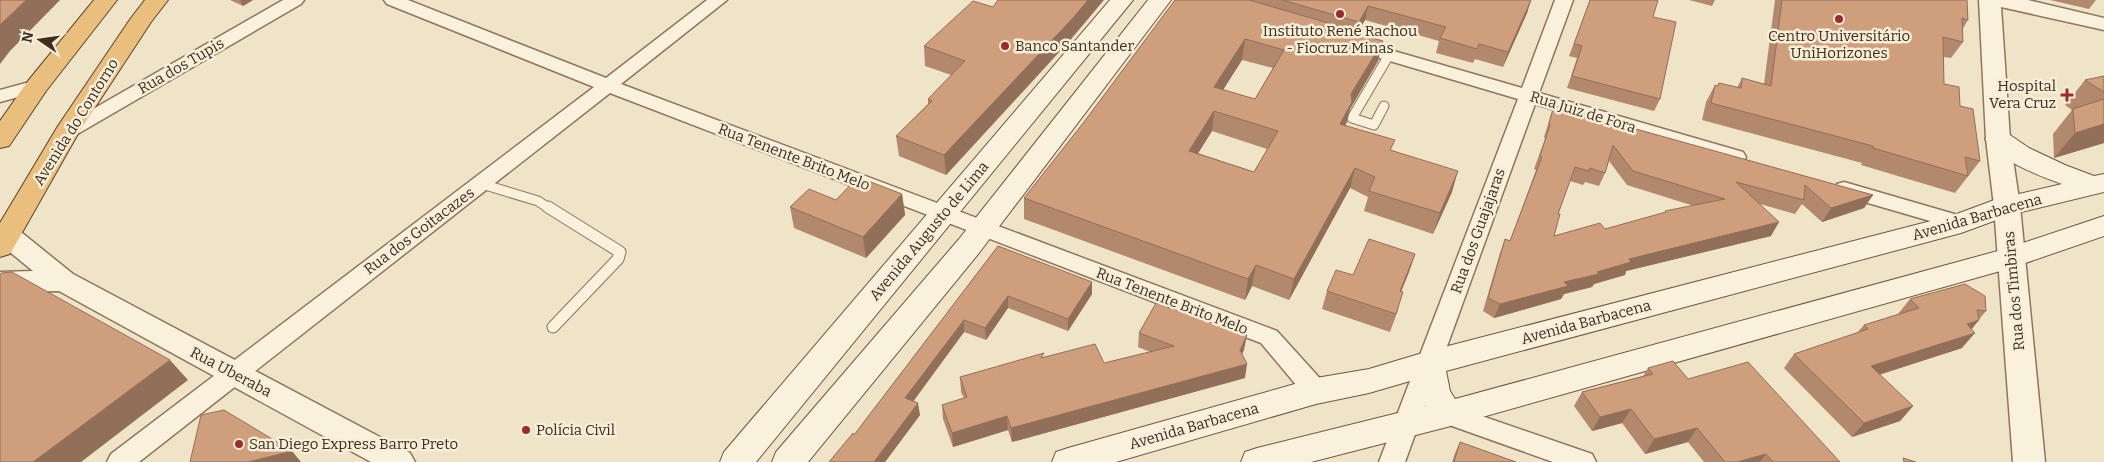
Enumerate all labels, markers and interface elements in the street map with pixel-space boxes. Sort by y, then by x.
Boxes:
marker: Instituto René Rachou - Fiocruz Minas [1334,8,1346,20]
marker: Centro Universitário UniHorizones [1833,13,1845,25]
north arrow [15,15,65,65]
place label: Instituto René Rachou - Fiocruz Minas [1263,22,1417,57]
place label: Centro Universitário UniHorizones [1768,27,1910,62]
text: N [18,30,37,44]
street label: Rua dos Tupis [135,34,227,98]
place label: Banco Santander [1015,37,1135,55]
marker: Banco Santander [999,40,1011,52]
street label: Avenida do Contorno [30,55,122,189]
place label: Hospital Vera Cruz [1989,77,2056,112]
street label: Rua Juiz de Fora [1528,87,1638,137]
marker: Hospital Vera Cruz [2060,88,2074,102]
street label: Rua Tenente Brito Melo [715,120,873,194]
street label: Avenida Augusto de Lima [866,158,992,304]
street label: Rua dos Guajajaras [1447,166,1509,296]
street label: Rua dos Goitacazes [360,184,478,278]
street label: Avenida Barbacena [1910,190,2044,244]
street label: Rua dos Timbiras [2000,231,2028,351]
street label: Rua Tenente Brito Melo [1093,264,1251,338]
street label: Avenida Barbacena [1519,296,1653,348]
street label: Rua Uberaba [187,343,275,401]
street label: Avenida Barbacena [1127,399,1261,453]
place label: Polícia Civil [536,421,615,439]
marker: Polícia Civil [520,424,532,436]
place label: San Diego Express Barro Preto [249,435,458,453]
marker: San Diego Express Barro Preto [233,438,245,450]

